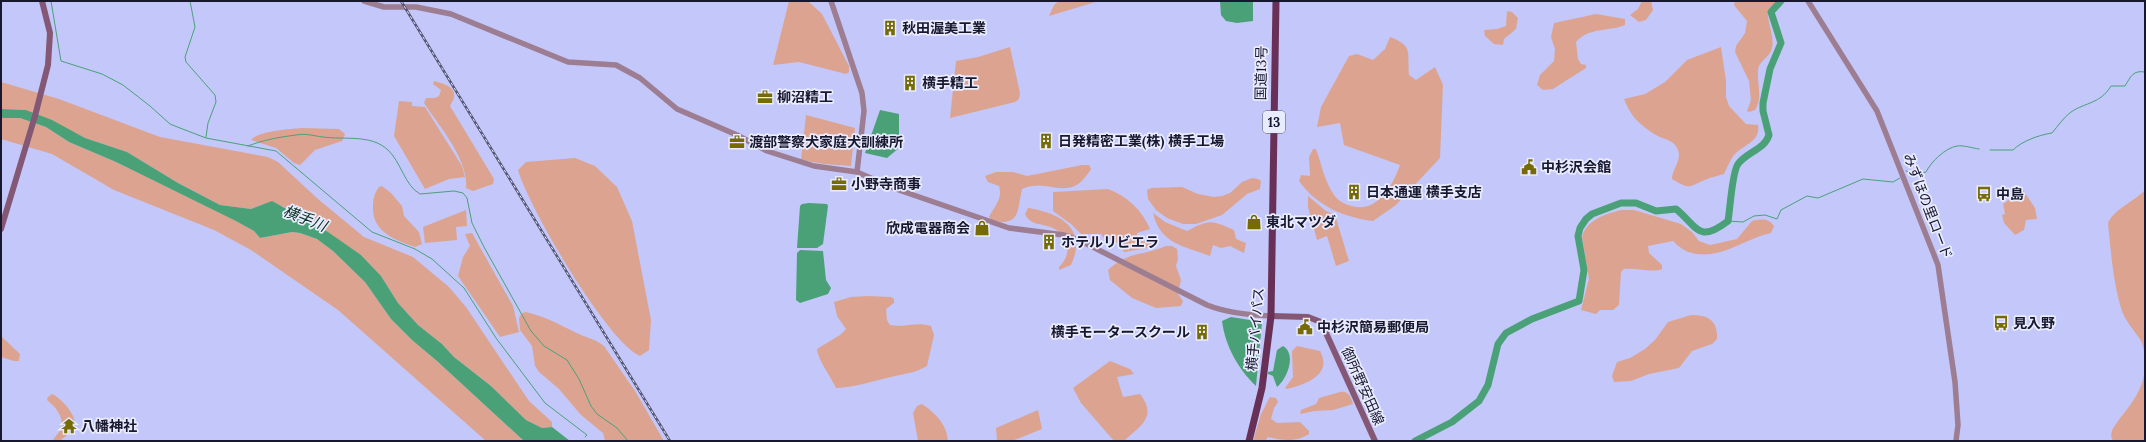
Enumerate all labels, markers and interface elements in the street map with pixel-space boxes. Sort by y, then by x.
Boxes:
building icon: 秋田渥美工業 [881,19,899,37]
place label: 秋田渥美工業 [902,19,986,37]
street label: 国道13号 [1252,45,1270,101]
building icon: 横手精工 [901,74,919,92]
place label: 横手精工 [922,74,978,92]
office icon: 柳沼精工 [756,88,774,106]
place label: 柳沼精工 [777,88,833,106]
road number: 13 [1263,111,1285,133]
building icon: 日発精密工業(株) 横手工場 [1037,132,1055,150]
place label: 日発精密工業(株) 横手工場 [1058,132,1224,150]
office icon: 渡部警察犬家庭犬訓練所 [728,133,746,151]
place label: 渡部警察犬家庭犬訓練所 [749,133,903,151]
street label: みずほの里ロード [1900,150,1956,262]
public building icon: 中杉沢会館 [1520,158,1538,176]
place label: 中杉沢会館 [1541,158,1611,176]
office icon: 小野寺商事 [830,175,848,193]
place label: 小野寺商事 [851,175,921,193]
building icon: 日本通運 横手支店 [1345,183,1363,201]
place label: 日本通運 横手支店 [1366,183,1482,201]
bus stop icon: 中島 [1975,185,1993,203]
place label: 中島 [1996,185,2024,203]
water label: 横手川 [281,201,331,236]
shop icon: 東北マツダ [1245,213,1263,231]
place label: 東北マツダ [1266,213,1336,231]
place label: 欣成電器商会 [886,219,970,237]
shop icon: 欣成電器商会 [973,219,991,237]
building icon: ホテルリビエラ [1040,233,1058,251]
place label: ホテルリビエラ [1061,233,1159,251]
street label: 横手バイパス [1242,287,1268,371]
bus stop icon: 見入野 [1992,314,2010,332]
place label: 見入野 [2013,314,2055,332]
public building icon: 中杉沢簡易郵便局 [1296,318,1314,336]
place label: 中杉沢簡易郵便局 [1317,318,1429,336]
place label: 横手モータースクール [1051,323,1190,341]
building icon: 横手モータースクール [1193,323,1211,341]
street label: 御所野安田線 [1338,344,1388,428]
temple icon: 八幡神社 [60,417,78,435]
place label: 八幡神社 [81,417,137,435]

